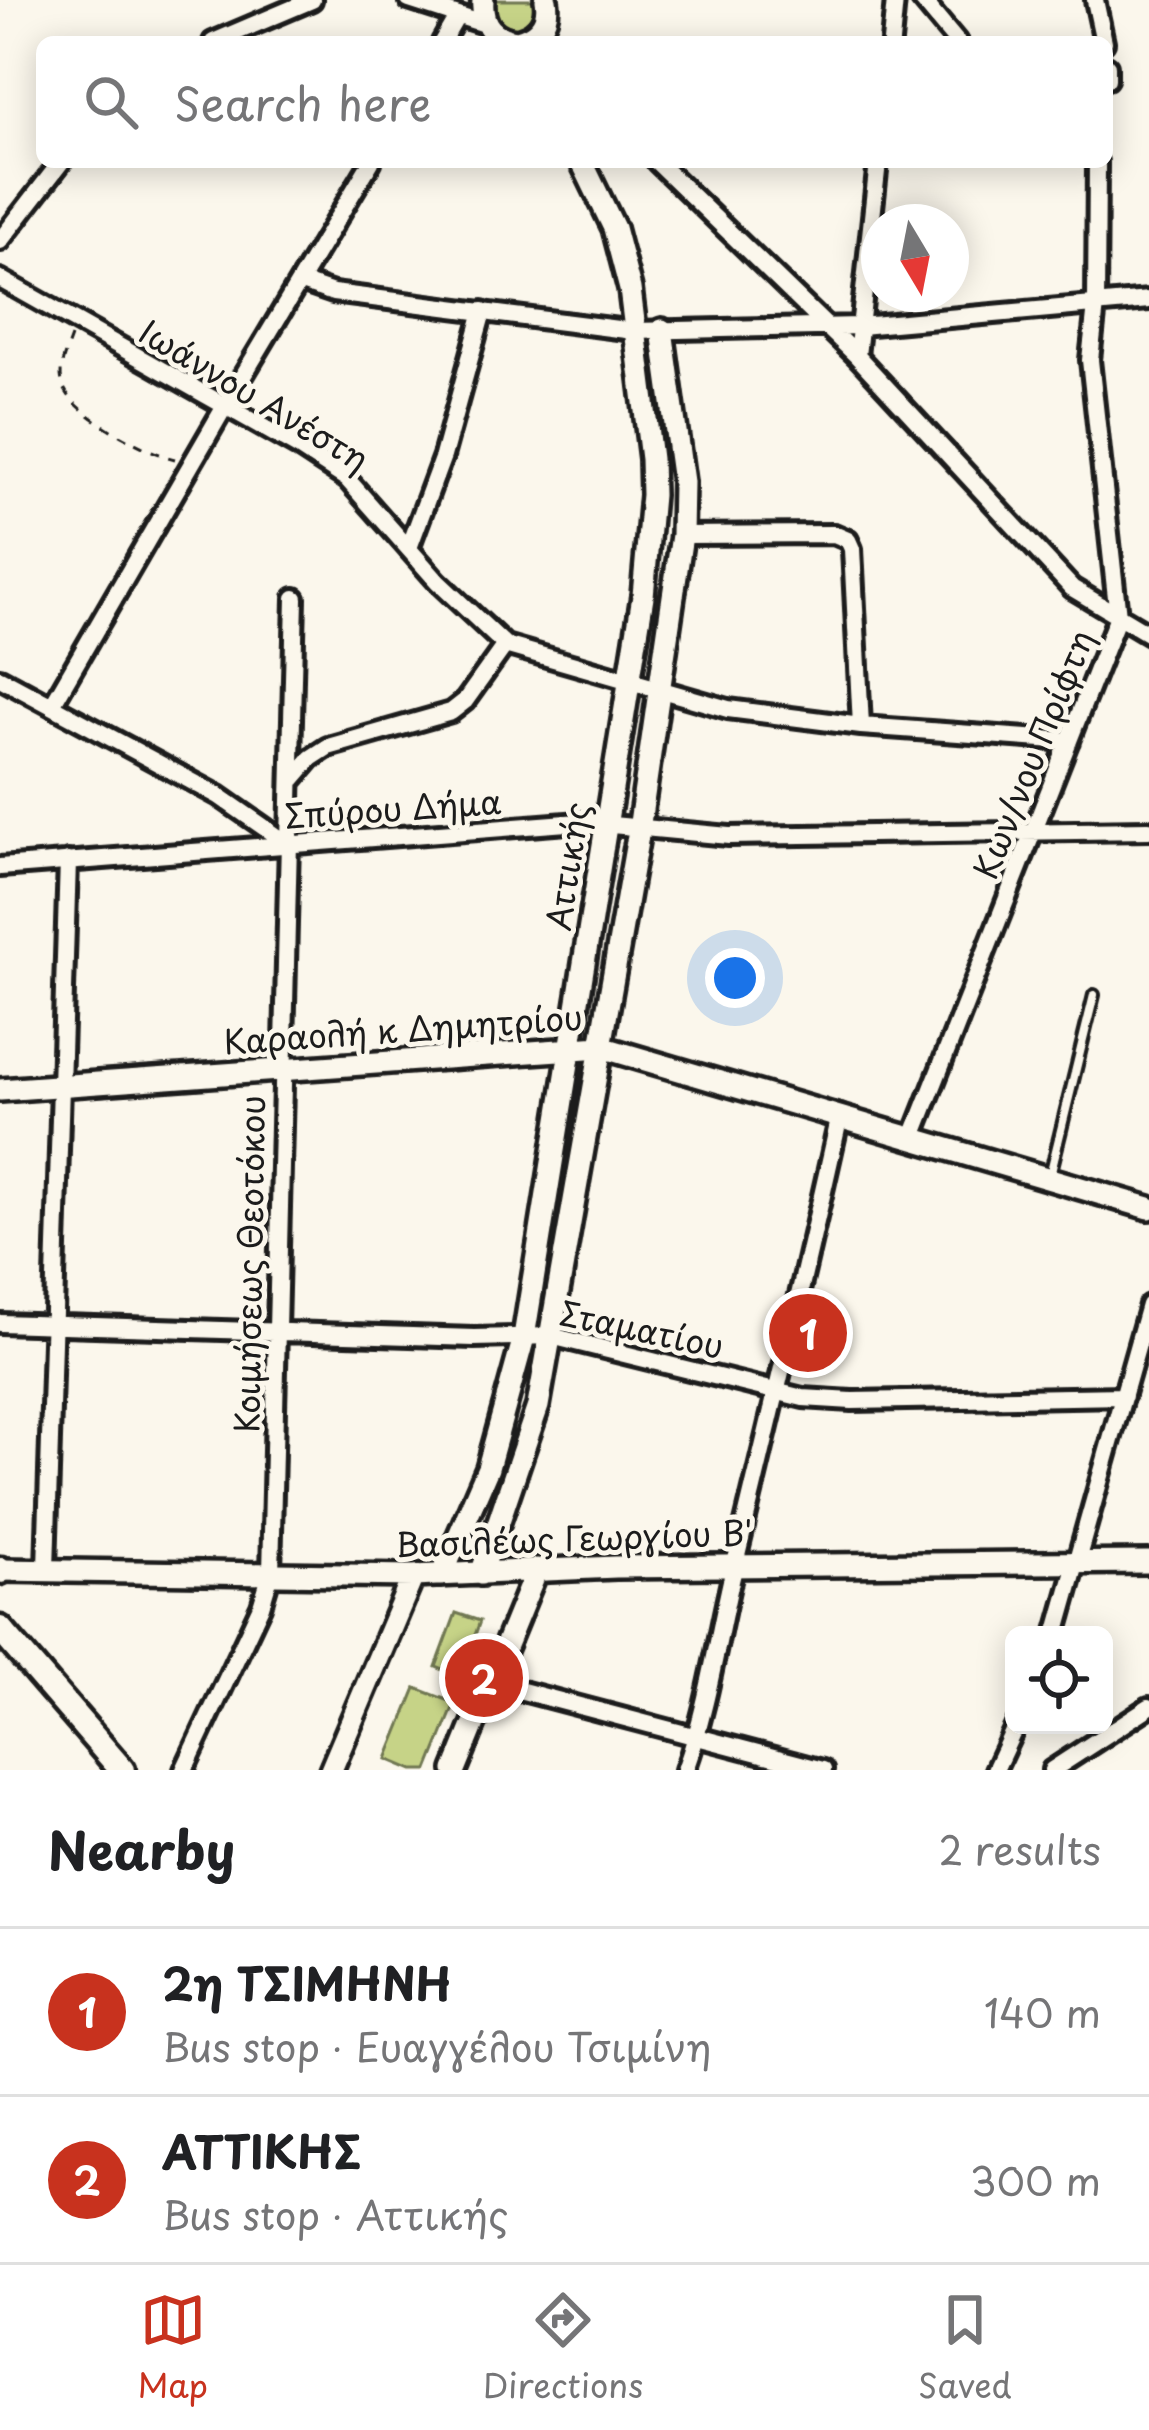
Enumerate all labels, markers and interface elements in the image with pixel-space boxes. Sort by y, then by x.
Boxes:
search box [36,36,1113,168]
text: Search here [174,68,431,136]
icon: search [78,69,144,135]
north arrow [861,204,969,312]
street label: Ιωάννου Ανέστη [131,306,379,482]
street label: Κων/νου Πρίφτη [959,622,1105,886]
street label: Σπύρου Δήμα [283,774,503,840]
street label: Αττικής [531,798,601,934]
your location [705,948,765,1008]
street label: Καραολή κ Δημητρίου [222,991,584,1065]
street label: Κοιμήσεως Θεοτόκου [220,1095,276,1433]
street label: Σταματίου [556,1286,728,1370]
pin: 1 [769,1288,847,1378]
street label: Βασιλέως Γεωργίου Β' [395,1506,753,1568]
map controls [1005,1626,1113,1734]
button: locate [1005,1626,1113,1734]
pin: 2 [445,1633,523,1723]
text: Nearby [48,1810,235,1887]
text: 2 results [939,1819,1101,1878]
text: 2η ΤΣΙΜΗΝΗ [162,1948,452,2016]
text: 1 [78,1982,96,2041]
text: 140 m [984,1982,1101,2041]
text: Bus stop · Ευαγγέλου Τσιμίνη [162,2016,712,2075]
text: ΑΤΤΙΚΗΣ [162,2116,362,2184]
text: 2 [73,2150,101,2209]
text: 300 m [970,2150,1101,2209]
text: Bus stop · Αττικής [162,2184,508,2243]
tab: Map [137,2287,208,2409]
tab: Directions [483,2287,643,2409]
tab: Saved [918,2287,1012,2409]

